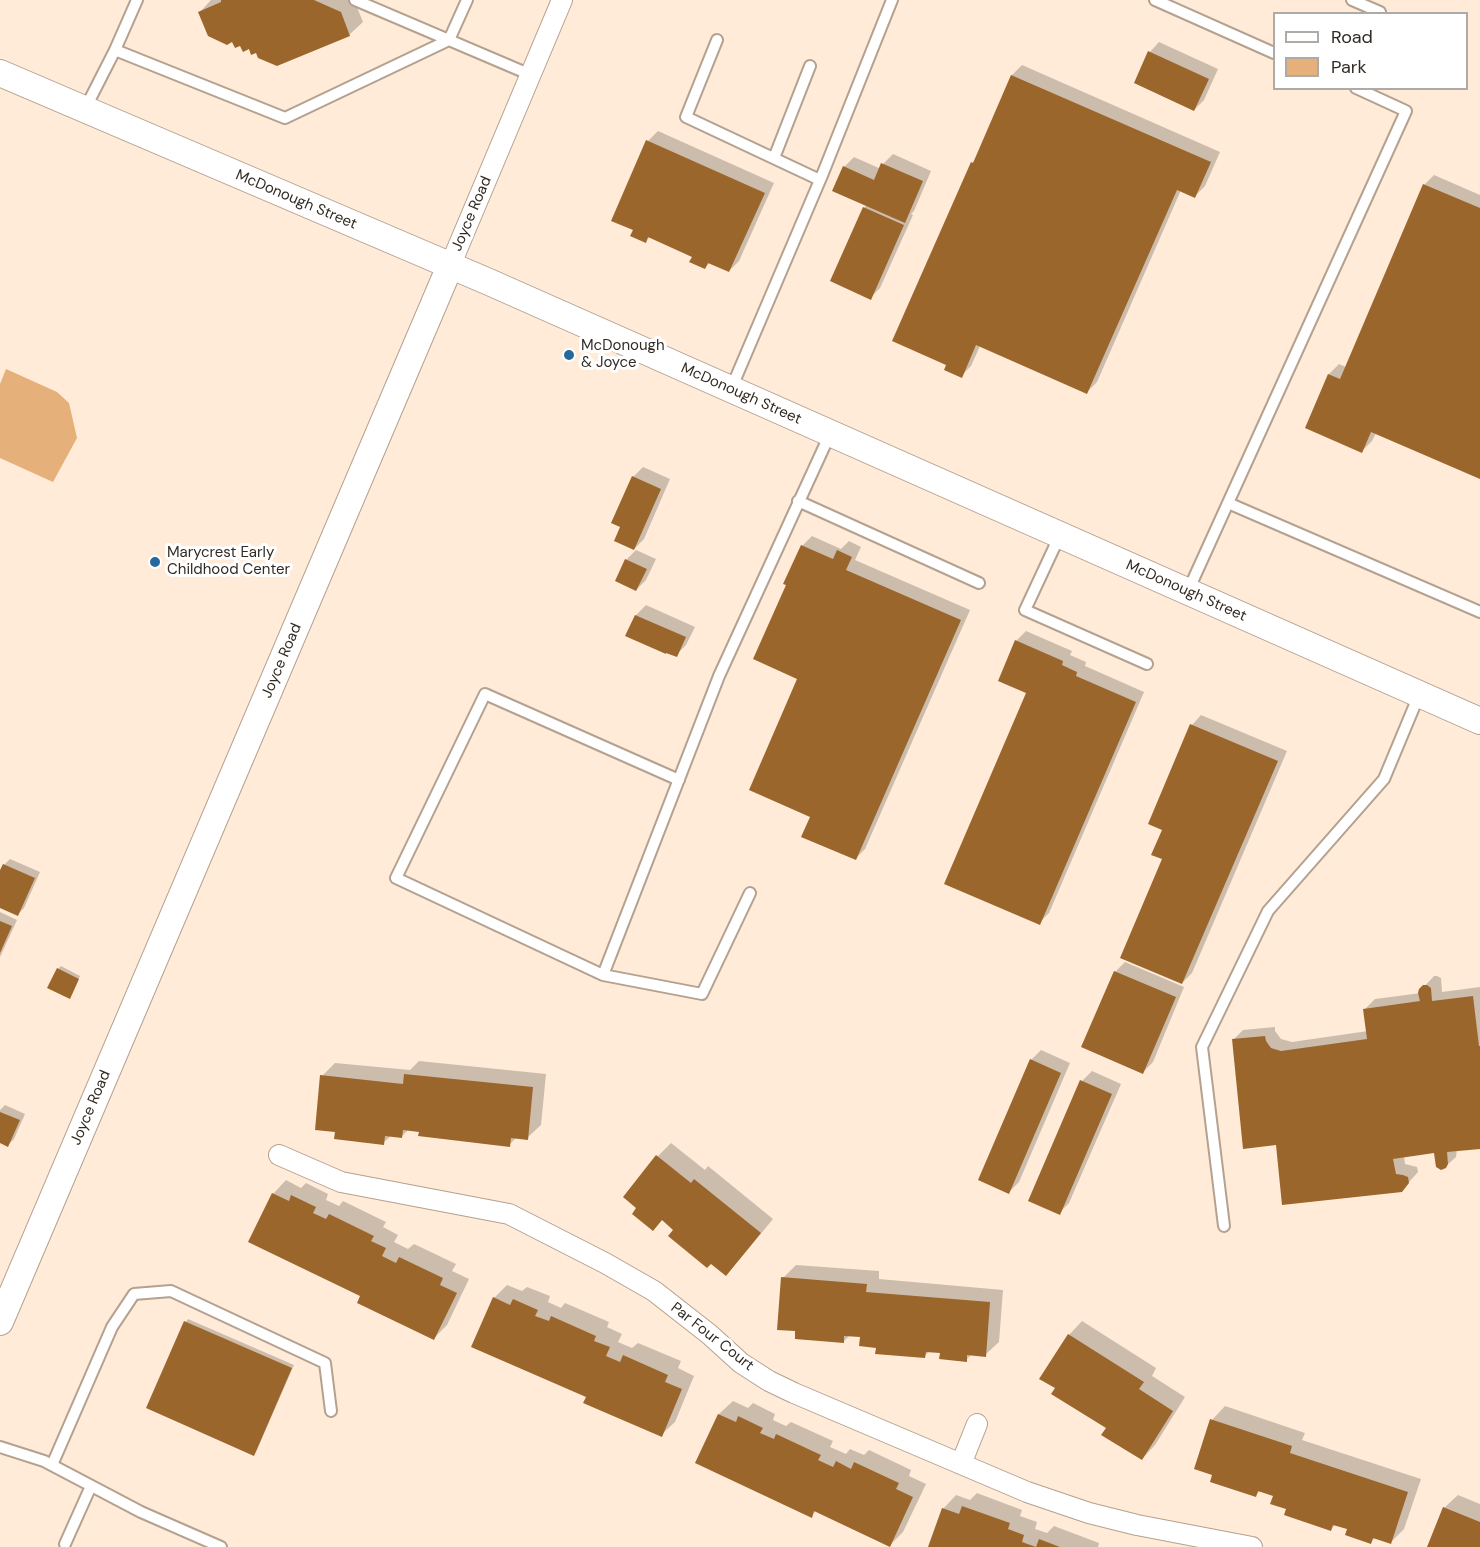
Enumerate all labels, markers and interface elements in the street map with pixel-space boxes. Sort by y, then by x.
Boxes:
legend [1273,12,1468,90]
text: Road [1331,25,1373,49]
text: Park [1331,55,1367,79]
street label: McDonough Street [233,166,359,234]
street label: Joyce Road [448,174,496,254]
place label: McDonough & Joyce [581,337,665,372]
marker: McDonough & Joyce [562,348,576,362]
street label: McDonough Street [678,359,804,429]
place label: Marycrest Early Childhood Center [167,544,290,579]
marker: Marycrest Early Childhood Center [148,555,162,569]
street label: McDonough Street [1123,556,1249,626]
street label: Joyce Road [258,621,306,701]
street label: Joyce Road [67,1068,115,1148]
street label: Par Four Court [667,1299,757,1375]

